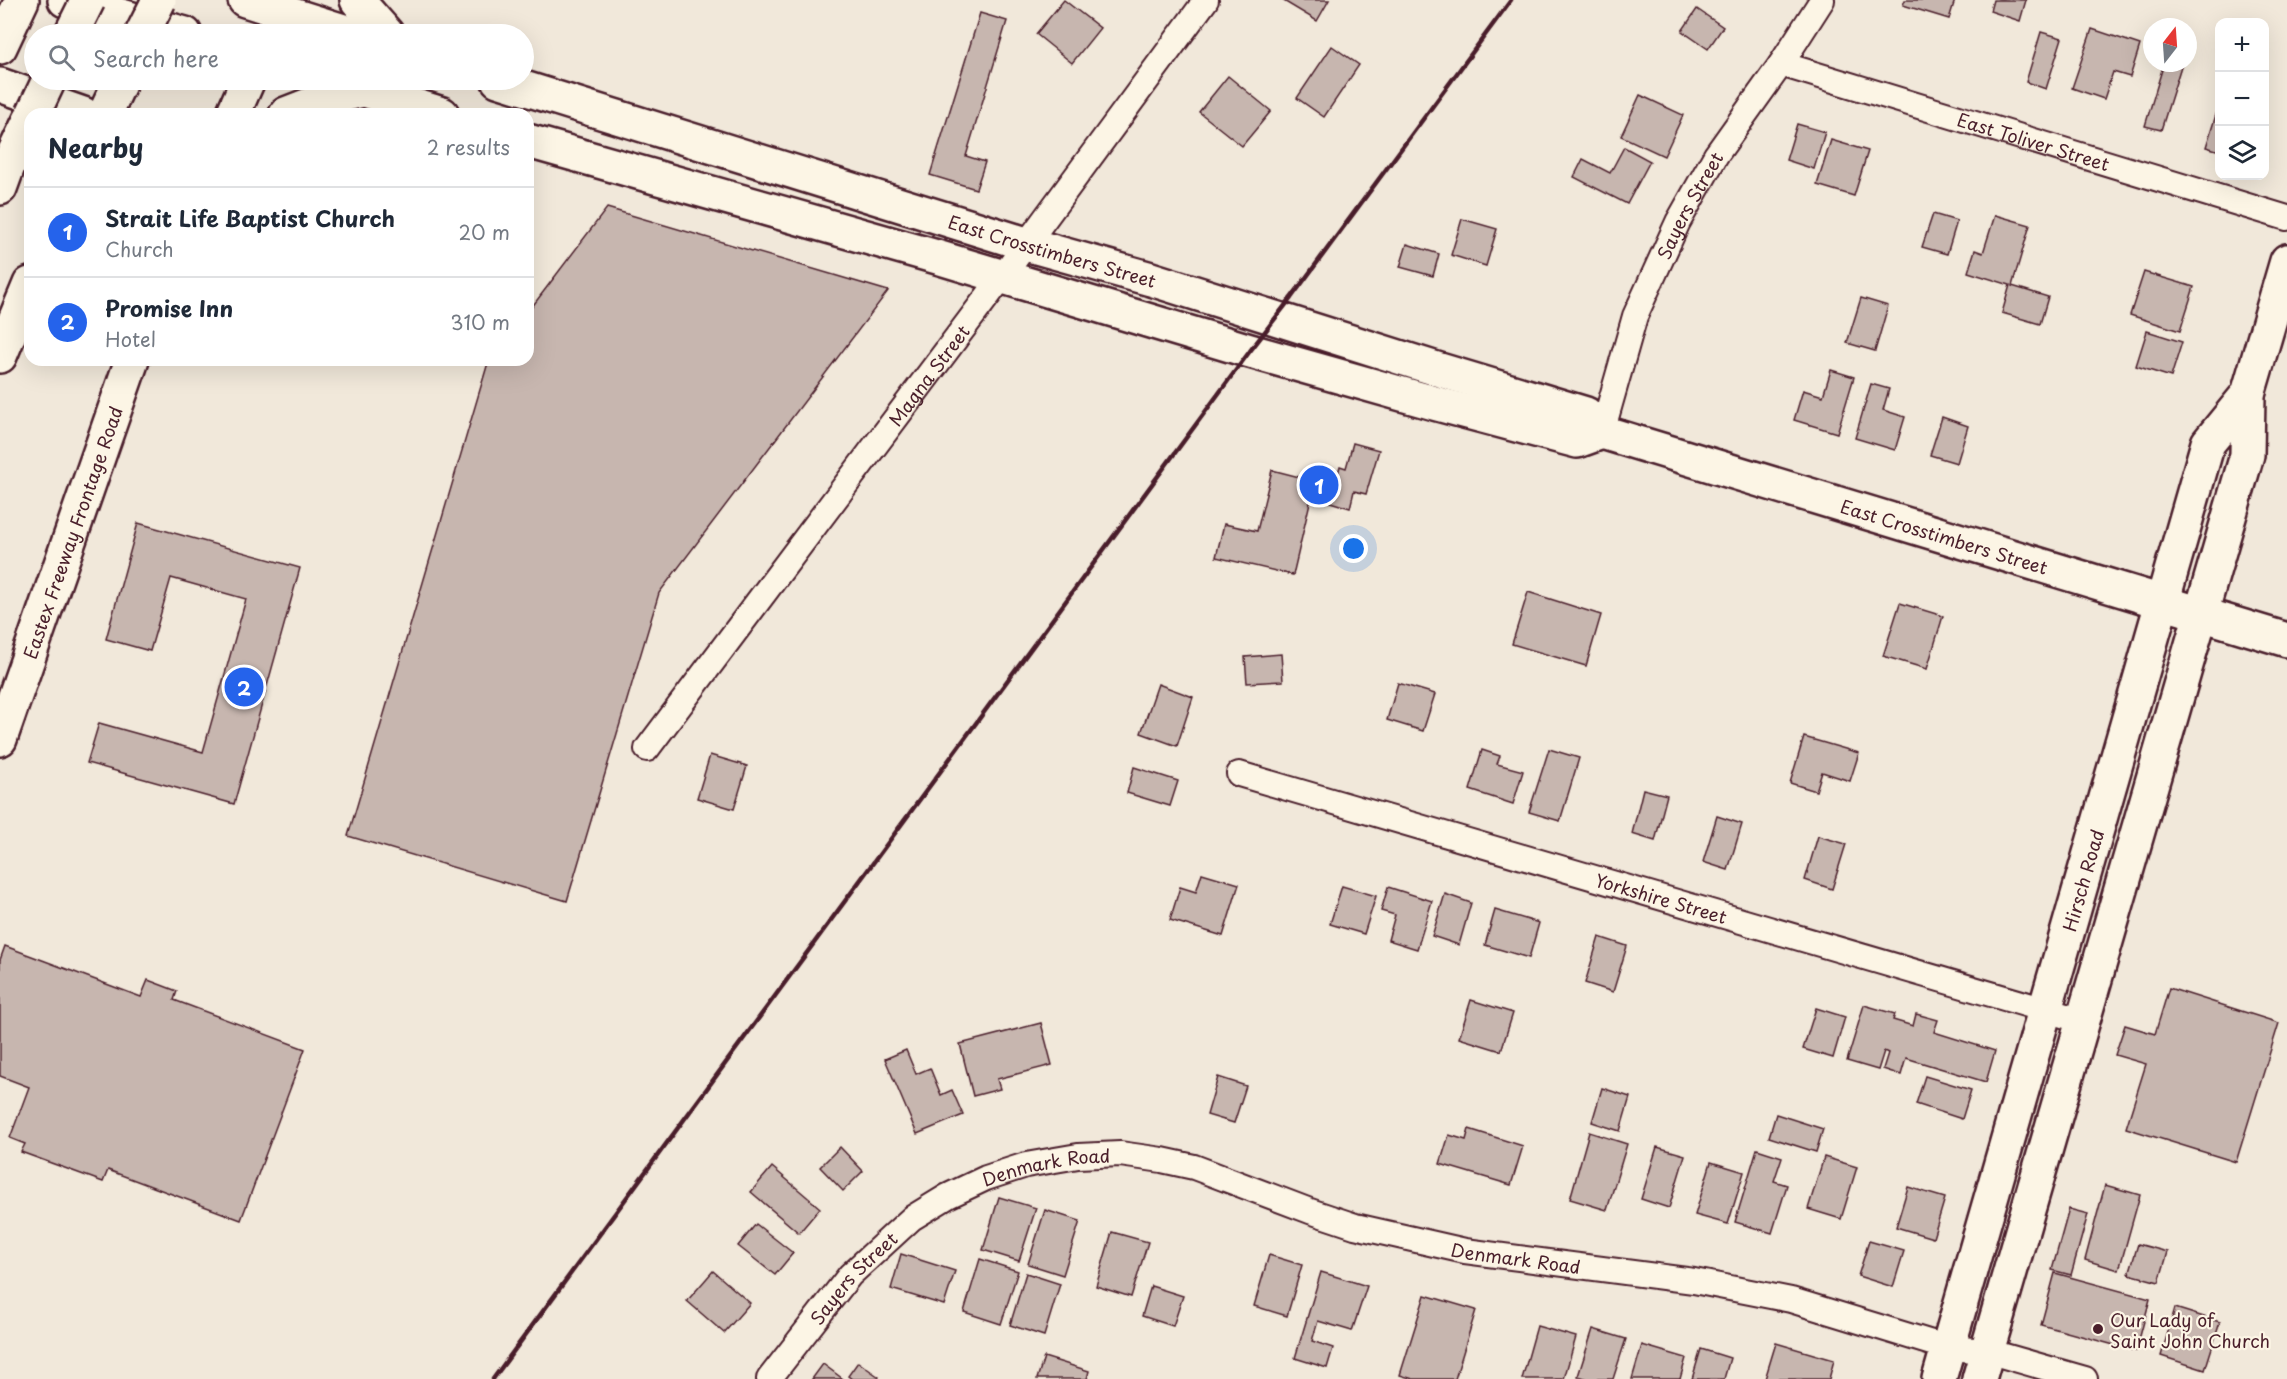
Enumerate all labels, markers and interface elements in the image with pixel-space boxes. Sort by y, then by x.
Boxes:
north arrow [2143,18,2197,72]
map controls [2215,18,2269,180]
button: + [2215,18,2269,72]
search box [24,24,534,90]
icon: search [45,41,78,74]
text: Search here [93,41,219,74]
button: − [2215,72,2269,126]
street label: East Toliver Street [1954,105,2113,177]
button: layers [2215,126,2269,180]
text: Nearby [48,128,143,167]
text: 2 results [427,132,510,162]
street label: Sayers Street [1649,146,1729,263]
text: Strait Life Baptist Church [105,201,395,234]
street label: East Crosstimbers Street [945,207,1160,293]
text: 1 [63,217,72,247]
text: 20 m [458,217,510,247]
text: Church [105,234,174,264]
text: Promise Inn [105,291,233,324]
text: 2 [60,307,75,337]
text: 310 m [450,307,510,337]
street label: Magna Street [881,319,975,431]
text: Hotel [105,324,156,354]
street label: Eastex Freeway Frontage Road [16,402,129,662]
pin: 1 [1300,462,1338,508]
street label: East Crosstimbers Street [1837,492,2051,580]
your location [1339,534,1368,563]
pin: 2 [224,664,264,710]
street label: Hirsch Road [2055,826,2110,935]
street label: Yorkshire Street [1592,866,1730,930]
street label: Denmark Road [978,1141,1111,1192]
street label: Sayers Street [803,1225,903,1330]
street label: Denmark Road [1448,1235,1582,1280]
place label: Our Lady of Saint John Church [2110,1306,2270,1354]
marker: Our Lady of Saint John Church [2091,1322,2105,1336]

